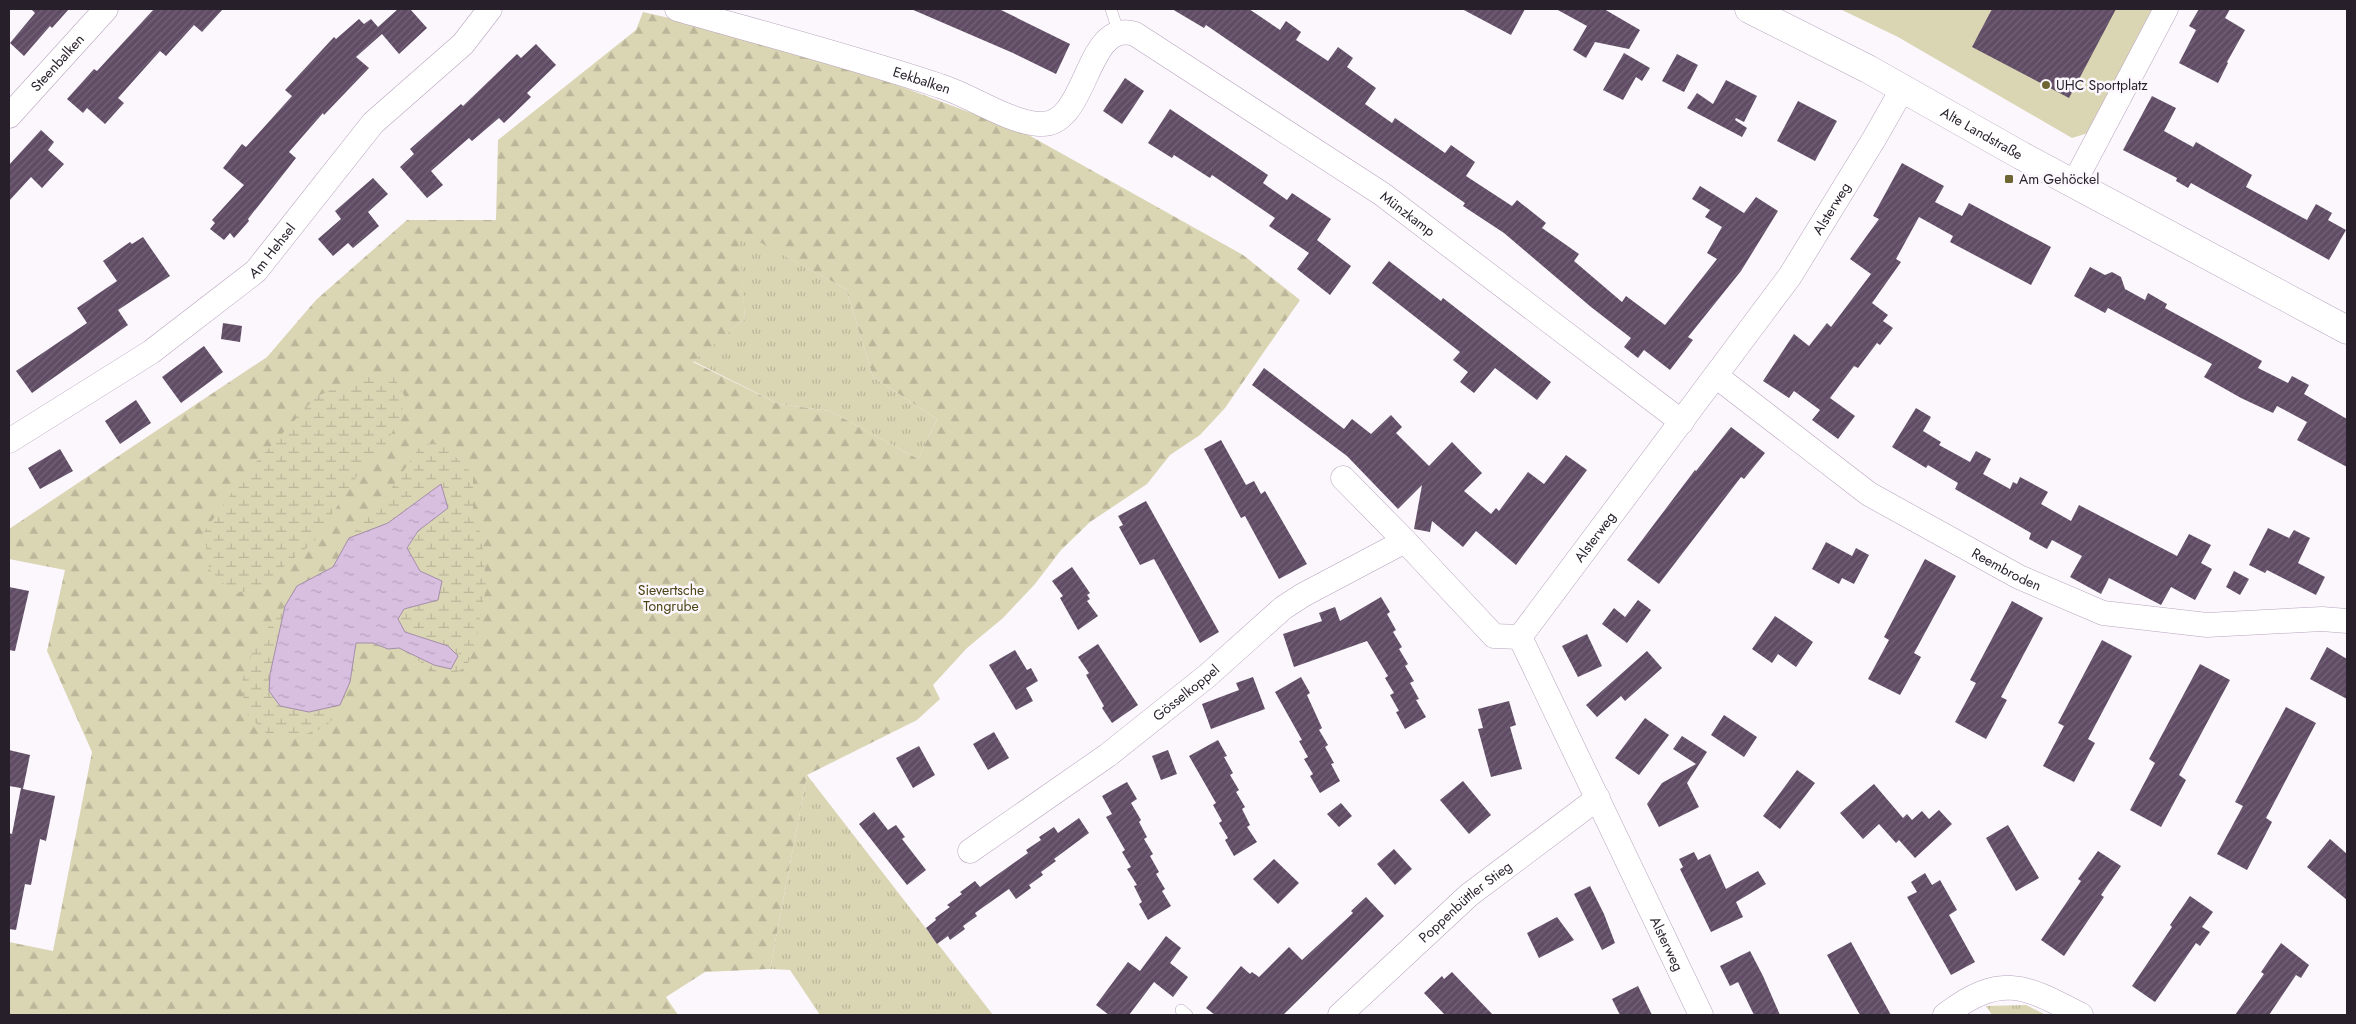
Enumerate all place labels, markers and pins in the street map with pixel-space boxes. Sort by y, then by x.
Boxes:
place label: UHC Sportplatz [2056,75,2148,95]
marker: UHC Sportplatz [2040,79,2052,91]
place label: Am Gehöckel [2019,169,2100,189]
marker: Am Gehöckel [2003,173,2015,185]

